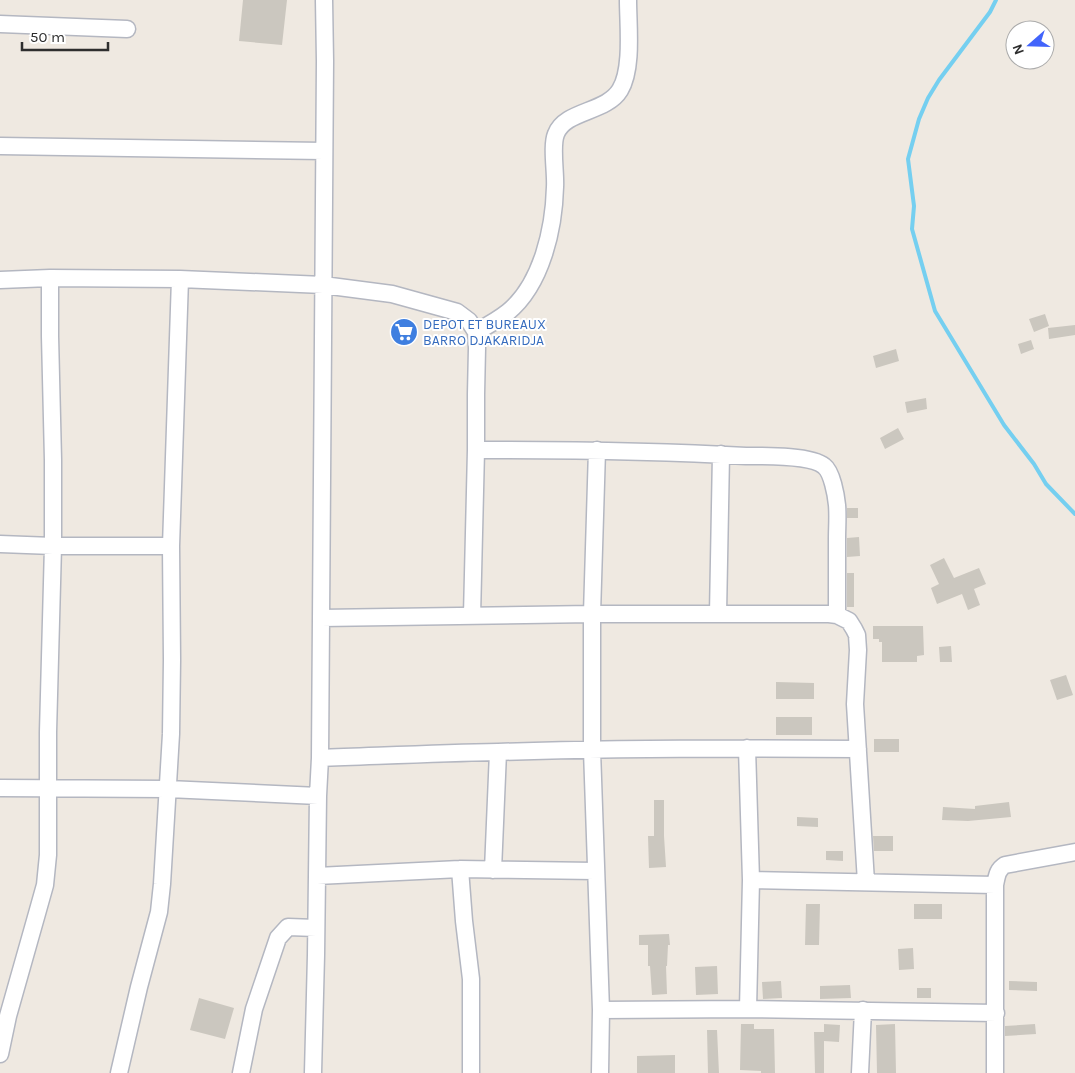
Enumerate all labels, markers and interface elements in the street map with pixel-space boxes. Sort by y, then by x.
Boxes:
scale bar [22,20,109,52]
north arrow [1005,20,1055,70]
text: 50 m [30,28,65,46]
text: N [1009,42,1028,57]
place label: DEPOT ET BUREAUX BARRO DJAKARIDJA [423,316,546,349]
supermarket icon: DEPOT ET BUREAUX BARRO DJAKARIDJA [389,317,419,347]

